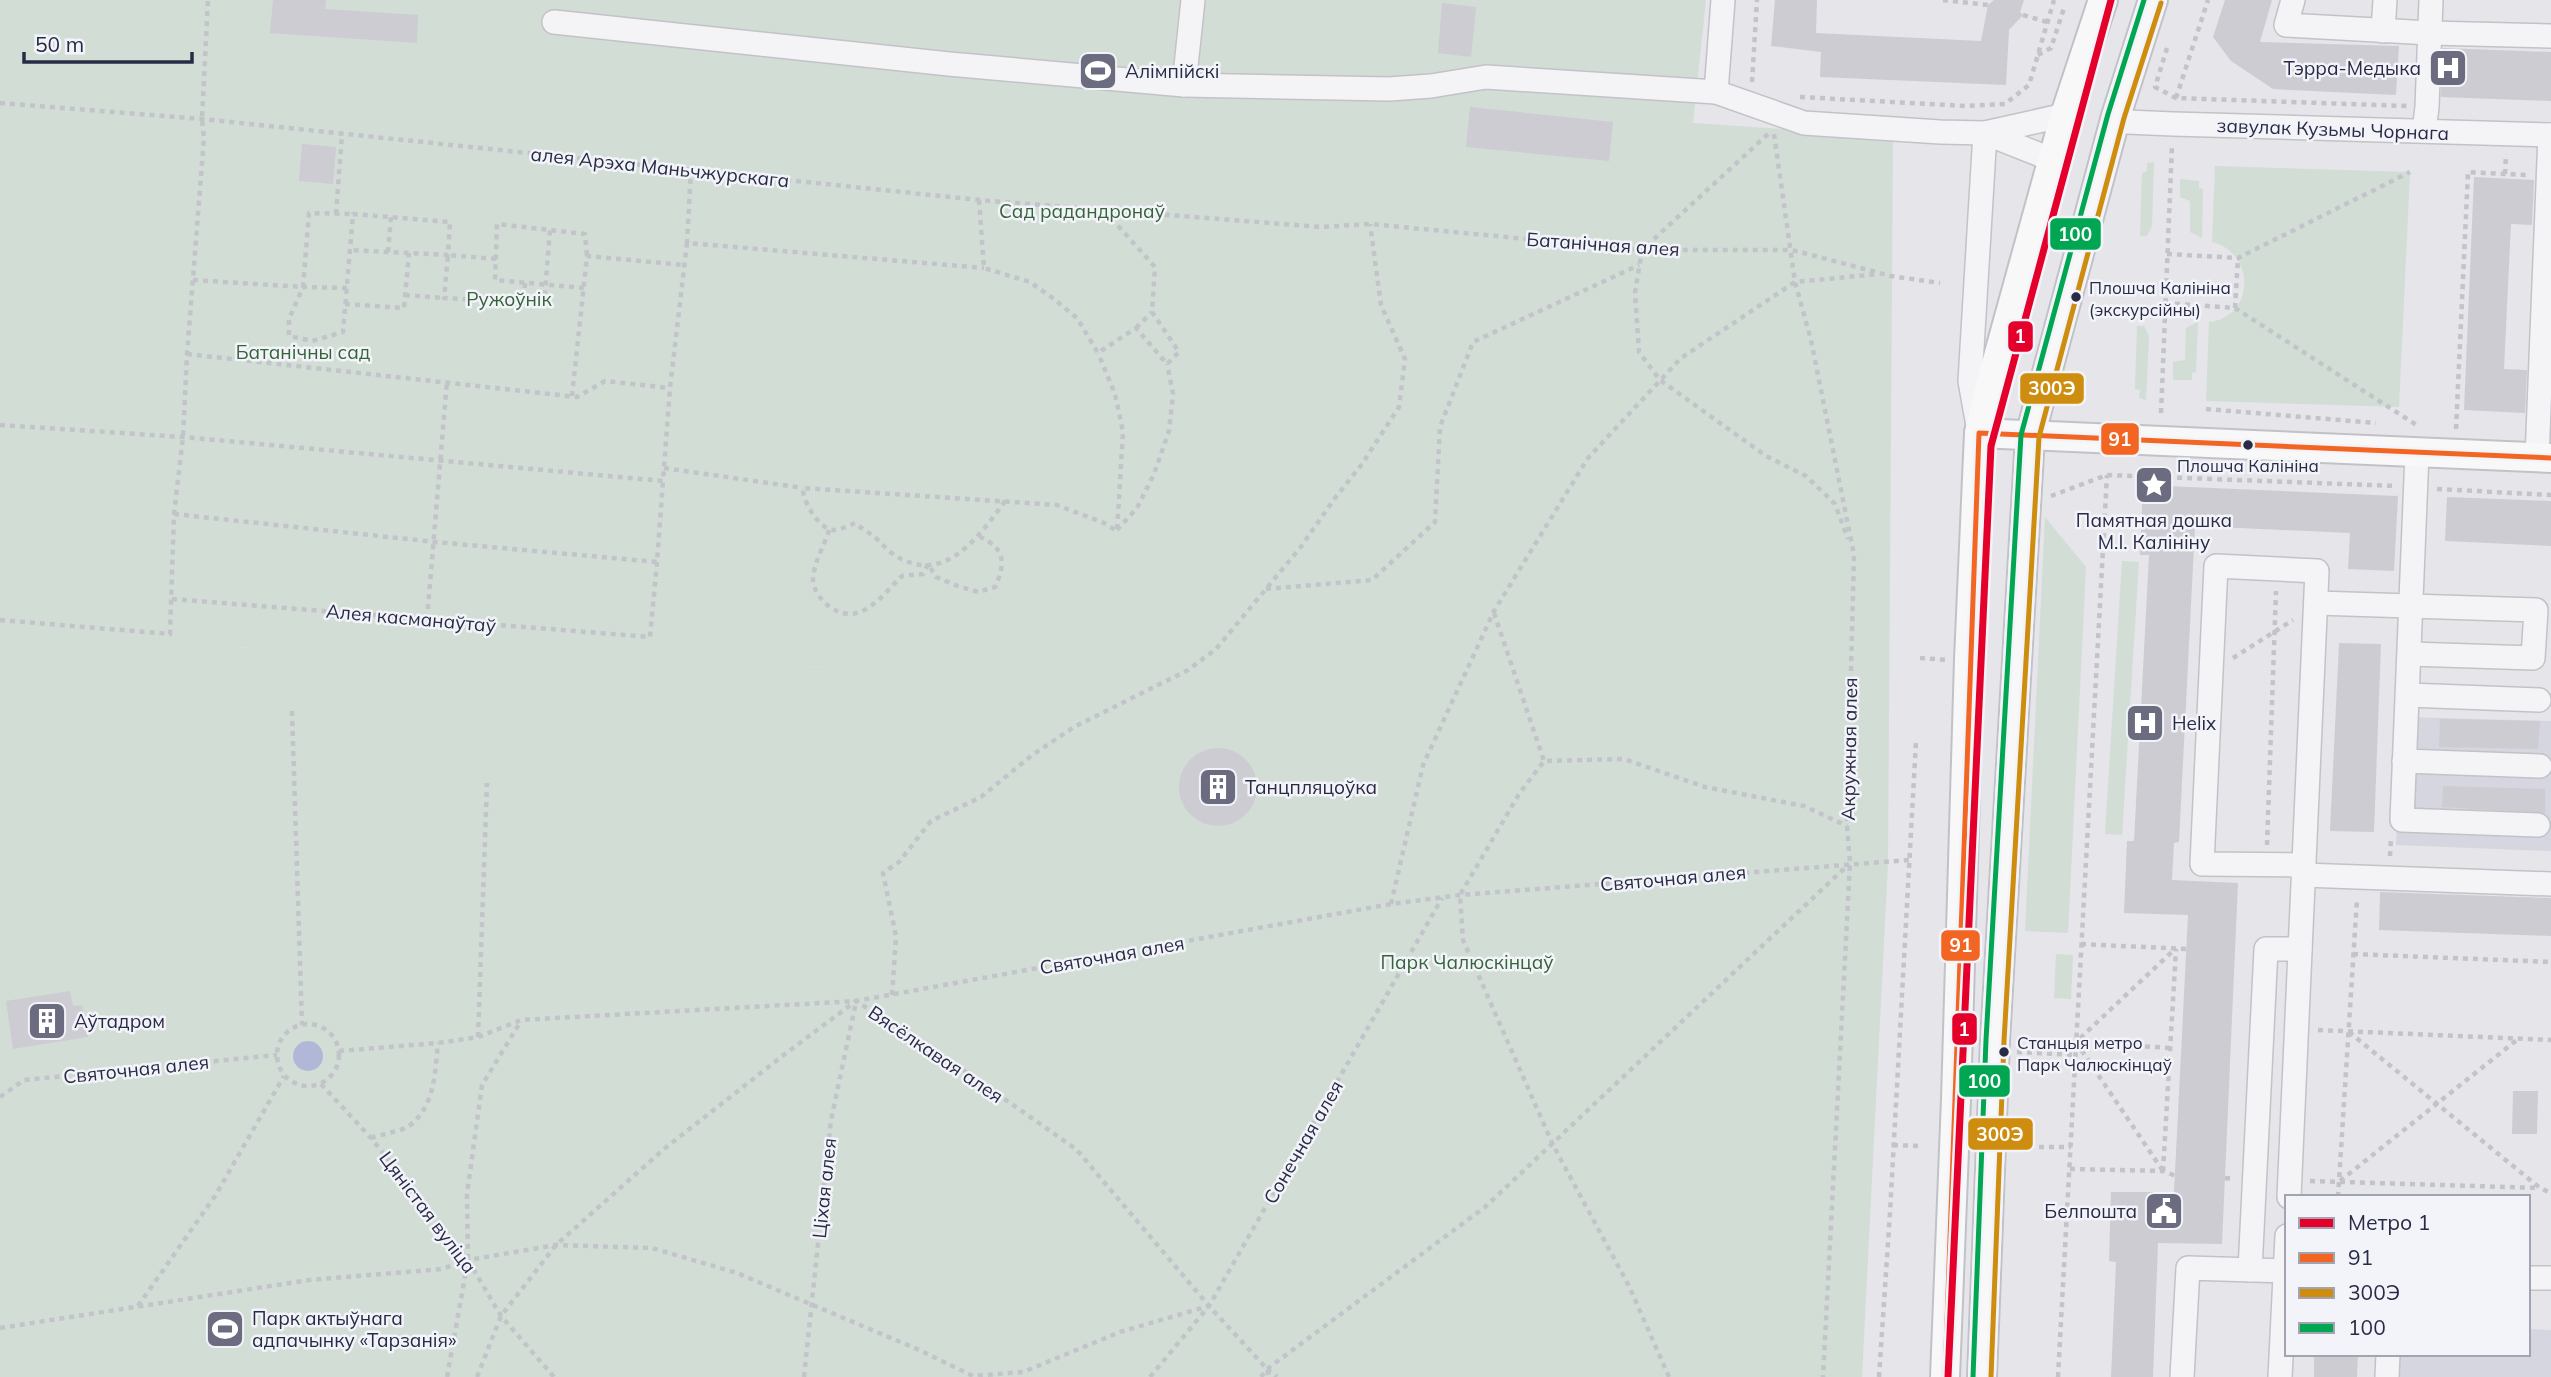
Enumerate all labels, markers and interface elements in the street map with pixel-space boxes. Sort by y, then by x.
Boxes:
scale bar [24,21,192,65]
text: 50 m [35,31,84,57]
hospital icon: Тэрра-Медыка [2427,47,2469,89]
sports icon: Алімпійскі [1077,50,1119,92]
place label: Тэрра-Медыка [2284,56,2421,80]
place label: Алімпійскі [1125,59,1219,83]
street label: завулак Кузьмы Чорнага [2216,113,2450,145]
street label: алея Арэха Маньчжурскага [530,141,790,193]
park label: Сад радандронаў [999,199,1165,223]
line badge: 100 [2049,217,2102,251]
text: 100 [2058,222,2092,246]
street label: Батанічная алея [1526,227,1680,261]
place label: Плошча Калініна (экскурсійны) [2089,277,2231,321]
park label: Ружоўнік [466,287,553,311]
marker: Плошча Калініна (экскурсійны) [2069,290,2083,304]
line badge: 1 [2007,320,2034,353]
text: 1 [2014,324,2026,348]
park label: Батанічны сад [236,340,371,364]
line badge: 300Э [2019,372,2085,405]
text: 300Э [2028,376,2076,400]
line badge: 91 [2100,422,2140,456]
text: 91 [2109,427,2131,451]
marker: Плошча Калініна [2241,438,2255,452]
place label: Плошча Калініна [2177,455,2319,476]
place icon: Памятная дошка М.І. Калініну [2133,464,2175,506]
place label: Памятная дошка М.І. Калініну [2076,508,2232,554]
street label: Алея касманаўтаў [325,599,497,637]
street label: Акружная алея [1836,677,1862,821]
hospital icon: Helix [2124,702,2166,744]
place label: Helix [2172,711,2216,735]
building icon: Танцпляцоўка [1197,766,1239,808]
place label: Танцпляцоўка [1245,775,1377,799]
street label: Святочная алея [1599,860,1747,896]
line badge: 91 [1940,929,1981,962]
street label: Святочная алея [1038,930,1186,980]
text: 91 [1950,933,1972,957]
park label: Парк Чалюскінцаў [1380,950,1554,974]
building icon: Аўтадром [26,1000,68,1042]
street label: Вясёлкавая алея [864,1000,1008,1108]
place label: Аўтадром [74,1009,165,1033]
line badge: 1 [1951,1012,1978,1046]
text: 1 [1958,1017,1970,1041]
place label: Станцыя метро Парк Чалюскінцаў [2017,1032,2172,1076]
marker: Станцыя метро Парк Чалюскінцаў [1997,1045,2011,1059]
street label: Святочная алея [62,1049,210,1089]
line badge: 100 [1958,1064,2011,1098]
text: 100 [1967,1069,2001,1093]
street label: Сонечная алея [1258,1076,1348,1208]
line badge: 300Э [1967,1117,2034,1151]
text: 300Э [1976,1122,2024,1146]
street label: Ціхая алея [807,1137,841,1239]
street label: Цяністая вуліца [374,1146,482,1278]
public building icon: Белпошта [2143,1190,2185,1232]
legend [2285,1195,2530,1356]
place label: Белпошта [2044,1199,2137,1223]
text: Метро 1 [2348,1209,2430,1235]
text: 91 [2348,1244,2373,1270]
text: 300Э [2348,1279,2400,1305]
place label: Парк актыўнага адпачынку «Тарзанія» [252,1306,456,1352]
sports icon: Парк актыўнага адпачынку «Тарзанія» [204,1308,246,1350]
text: 100 [2348,1314,2386,1340]

